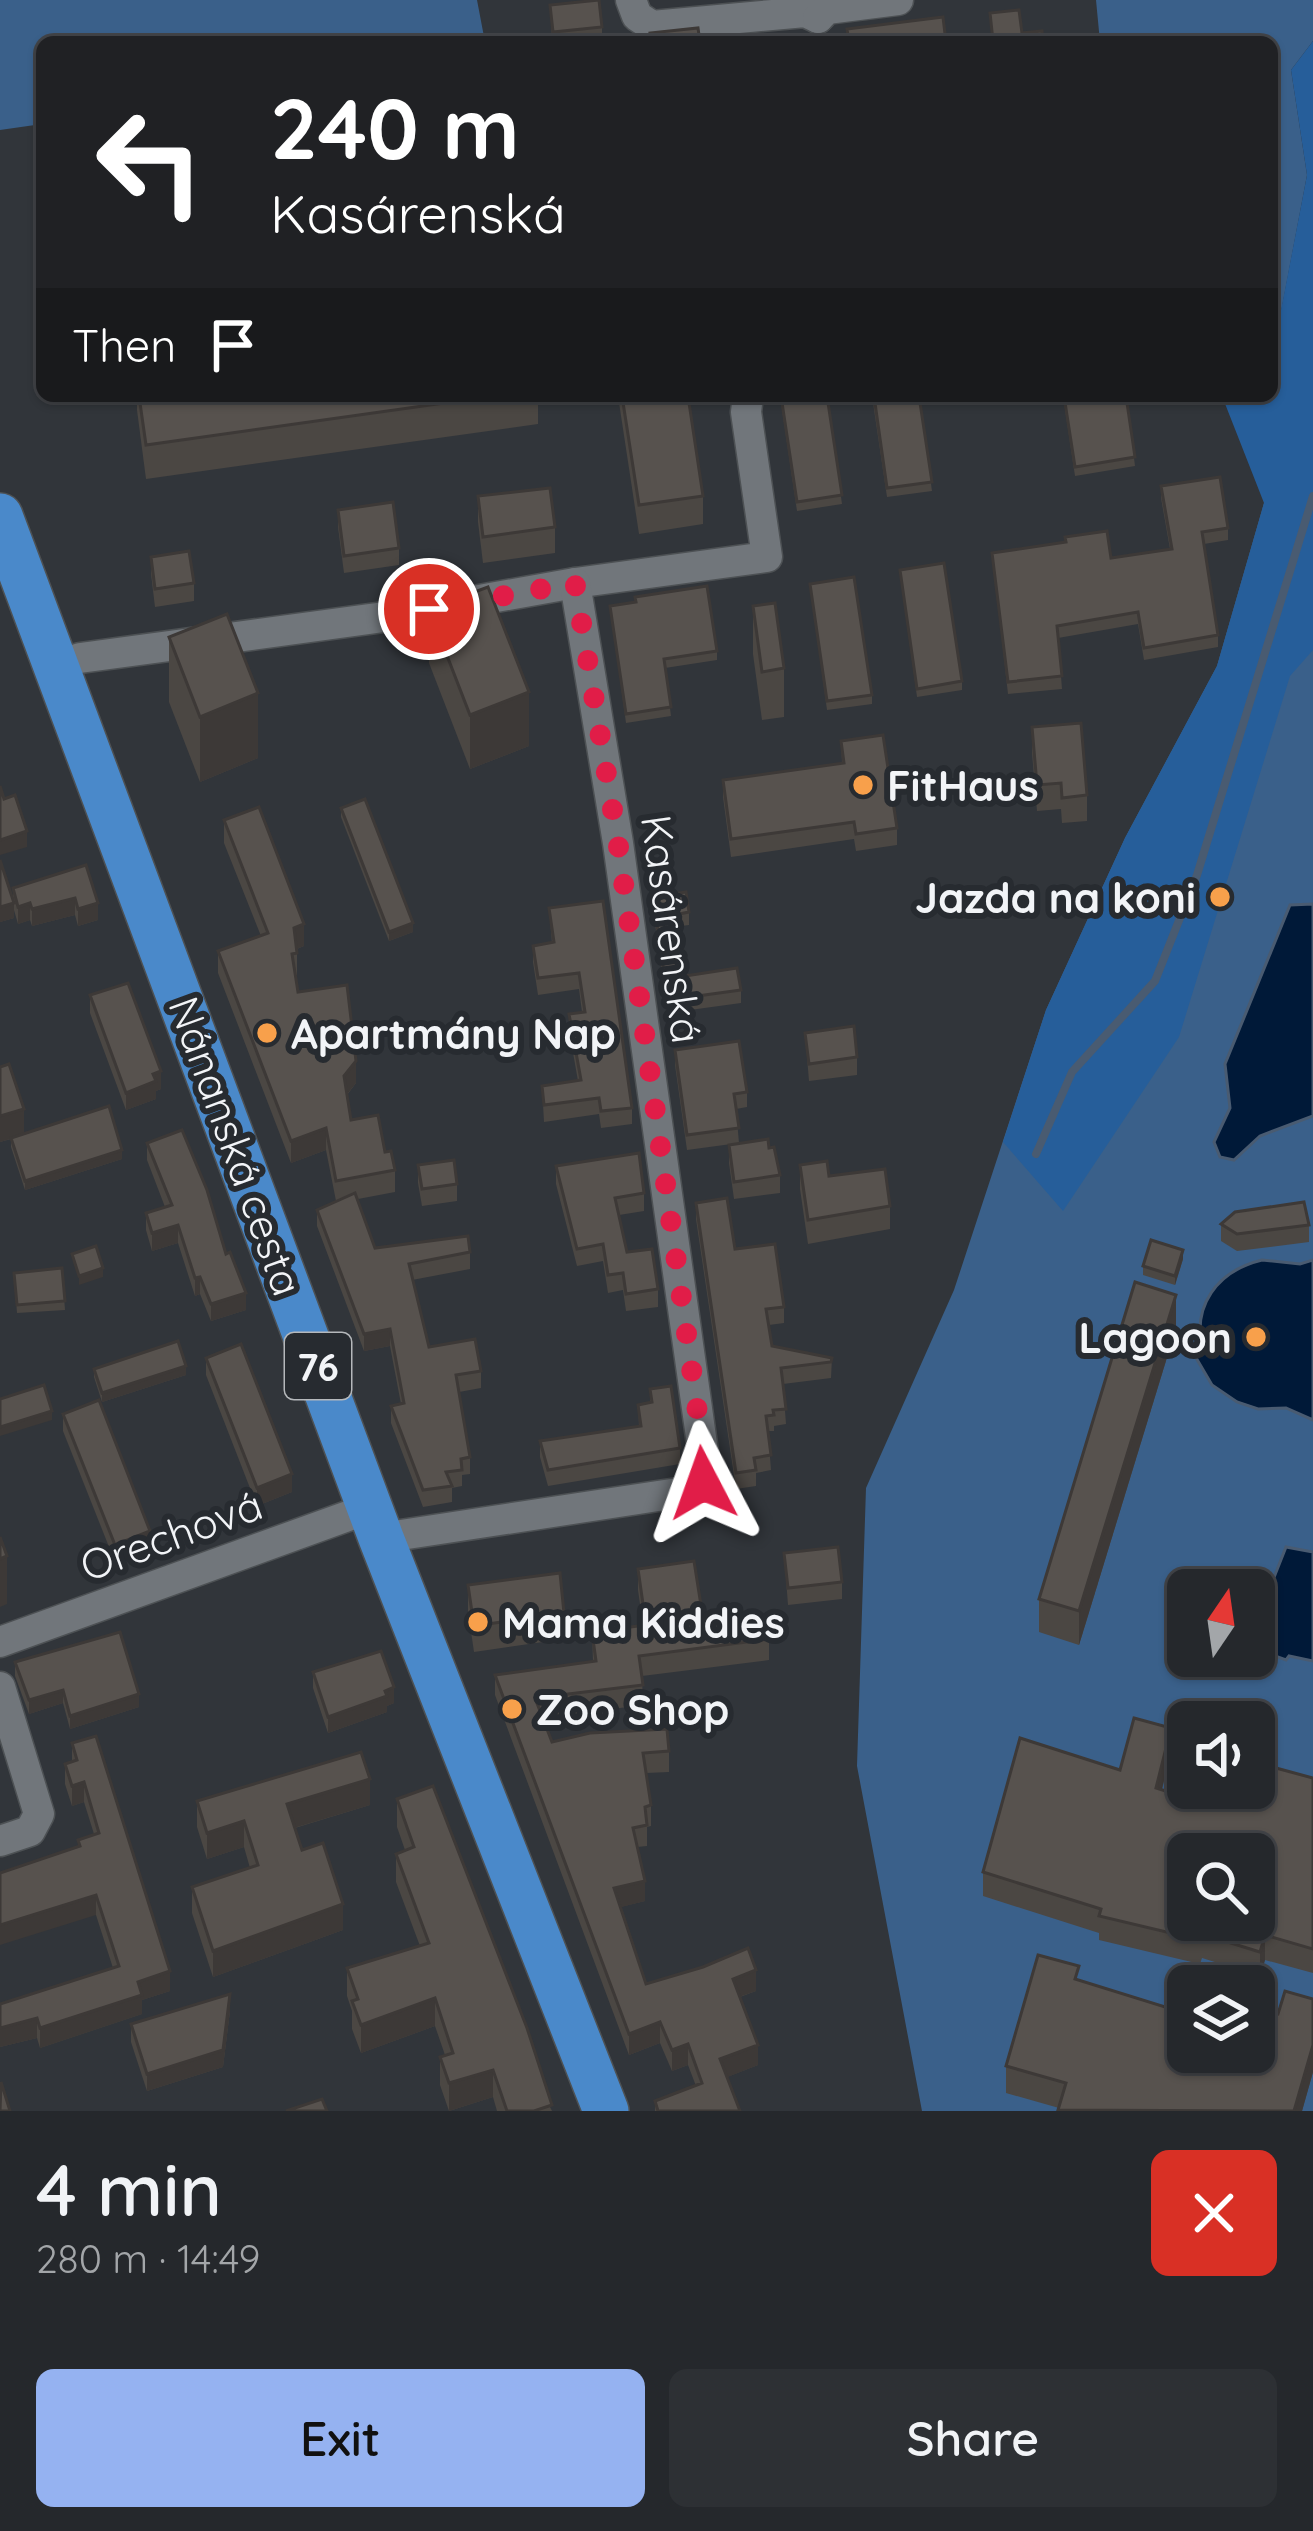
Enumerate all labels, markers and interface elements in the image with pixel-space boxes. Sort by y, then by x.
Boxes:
text: 240 m [270,75,520,180]
icon: left [72,84,228,240]
text: Kasárenská [270,179,566,247]
icon: arrive [200,312,266,378]
text: Then [72,317,176,373]
pin [378,558,480,660]
icon: arrive [396,576,462,642]
place label: FitHaus [887,759,1039,812]
marker: FitHaus [850,772,876,798]
street label: Kasárenská [630,811,714,1047]
place label: Jazda na koni [915,871,1196,924]
marker: Jazda na koni [1207,884,1233,910]
street label: Nánanská cesta [157,989,315,1303]
place label: Apartmány Nap [291,1007,616,1060]
marker: Apartmány Nap [254,1020,280,1046]
place label: Lagoon [1079,1311,1232,1364]
marker: Lagoon [1243,1324,1269,1350]
road number: 76 [285,1333,351,1399]
position arrow [640,1420,766,1546]
street label: Orechová [73,1478,269,1592]
north arrow [1167,1569,1275,1677]
map controls [1167,1569,1275,2073]
place label: Mama Kiddies [502,1596,785,1649]
marker: Mama Kiddies [465,1609,491,1635]
place label: Zoo Shop [536,1683,729,1736]
marker: Zoo Shop [499,1696,525,1722]
button: sound [1167,1701,1275,1809]
button: search [1167,1833,1275,1941]
button: layers [1167,1965,1275,2073]
text: 4 min [36,2144,222,2234]
button: close [1151,2150,1277,2276]
text: 280 m · 14:49 [36,2234,260,2283]
button: Exit [36,2369,645,2507]
button: Share [669,2369,1277,2507]

